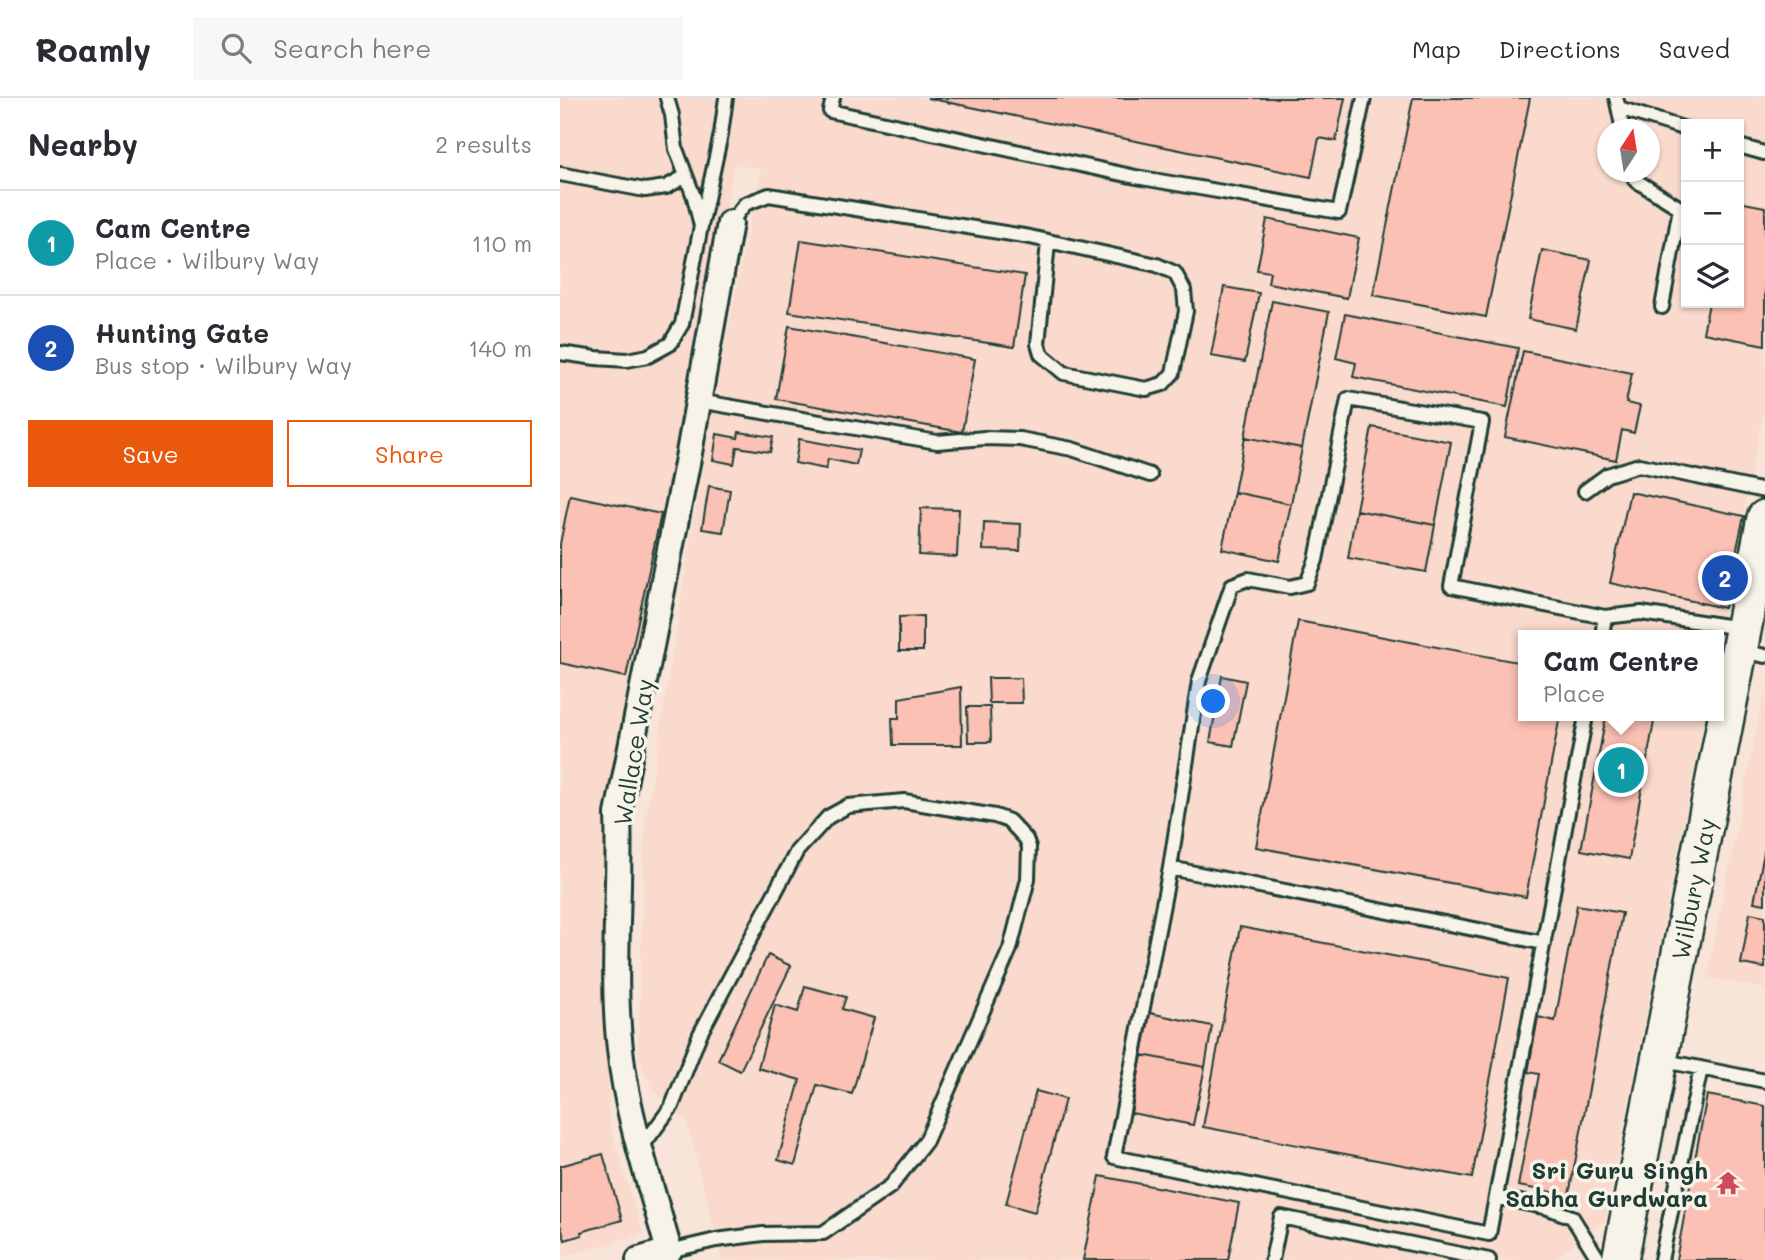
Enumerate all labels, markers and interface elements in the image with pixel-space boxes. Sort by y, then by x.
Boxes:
search box [193,17,683,80]
text: Roamly [35,27,151,70]
icon: search [217,29,255,67]
text: Search here [273,31,431,65]
text: Map [1412,33,1461,64]
text: Directions [1499,33,1621,64]
text: Saved [1659,33,1730,64]
north arrow [1597,119,1660,182]
map controls [1681,119,1744,308]
button: + [1681,119,1744,182]
text: Nearby [28,124,138,164]
text: 2 results [435,129,532,159]
button: − [1681,182,1744,245]
text: Cam Centre [95,211,251,245]
text: 1 [46,228,56,258]
text: 110 m [472,228,532,258]
text: Place · Wilbury Way [95,245,319,275]
button: layers [1681,245,1744,308]
text: Hunting Gate [95,316,269,350]
text: 2 [45,333,57,363]
text: 140 m [468,333,532,363]
text: Bus stop · Wilbury Way [95,350,352,380]
button: Save [28,420,273,487]
button: Share [287,420,532,487]
pin: 2 [1702,552,1748,604]
popup [1518,630,1724,721]
text: Cam Centre [1543,644,1699,678]
street label: Wallace Way [606,676,660,828]
text: Place [1543,678,1605,708]
your location [1196,684,1230,718]
pin: 1 [1598,744,1644,796]
street label: Wilbury Way [1664,816,1722,962]
place label: Sri Guru Singh Sabha Gurdwara [1505,1154,1708,1213]
temple icon: Sri Guru Singh Sabha Gurdwara [1714,1169,1742,1197]

